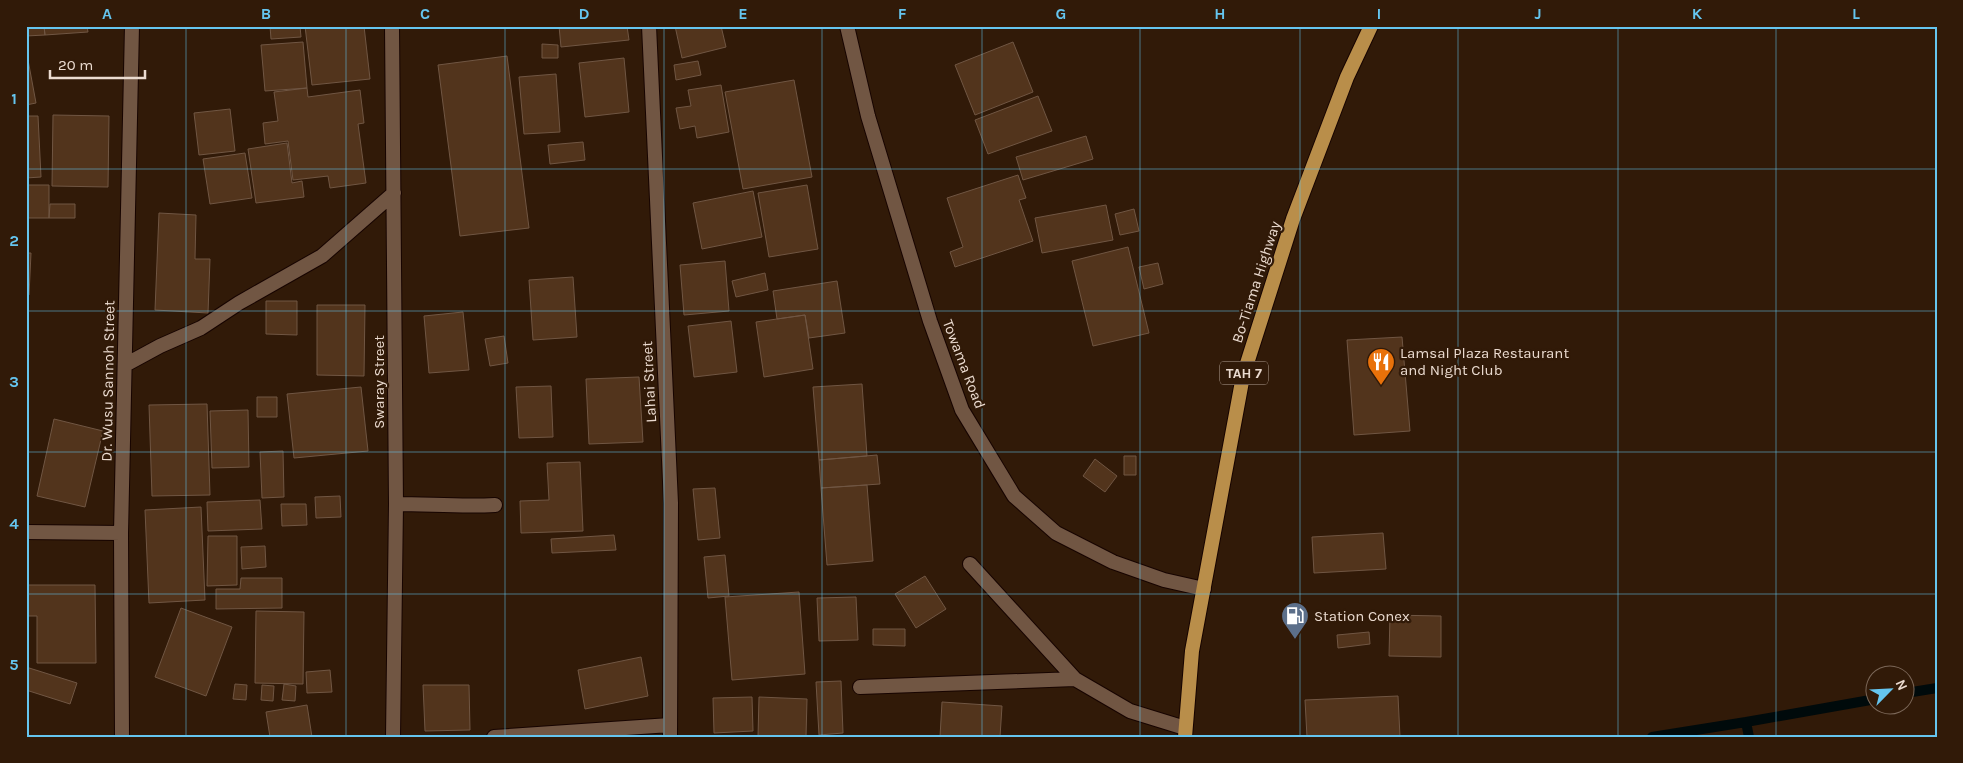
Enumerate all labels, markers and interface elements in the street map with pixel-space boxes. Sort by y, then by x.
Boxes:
text: A [102,4,112,23]
text: B [261,4,271,23]
text: C [420,4,430,23]
text: D [579,4,590,23]
text: E [738,4,748,23]
text: F [898,4,907,23]
text: G [1056,4,1066,23]
text: H [1214,4,1226,23]
text: I [1377,4,1381,23]
text: J [1534,4,1542,23]
text: K [1692,4,1703,23]
text: L [1852,4,1860,23]
scale bar [50,48,145,80]
text: 20 m [58,56,93,74]
text: 1 [11,89,17,108]
street label: Bo-Tiama Highway [1228,219,1284,345]
text: 2 [9,231,19,250]
street label: Dr. Wusu Sannoh Street [98,300,118,462]
street label: Towama Road [939,317,989,411]
street label: Swaray Street [370,335,388,429]
street label: Lahai Street [638,340,660,423]
place label: Lamsal Plaza Restaurant and Night Club [1400,344,1569,379]
restaurant icon: Lamsal Plaza Restaurant and Night Club [1366,347,1396,386]
road number: TAH 7 [1220,362,1268,384]
text: 3 [9,372,19,391]
text: 4 [9,514,19,533]
fuel station icon: Station Conex [1280,601,1310,640]
place label: Station Conex [1314,607,1410,625]
text: 5 [9,655,19,674]
north arrow [1866,666,1916,716]
text: N [1892,677,1911,693]

